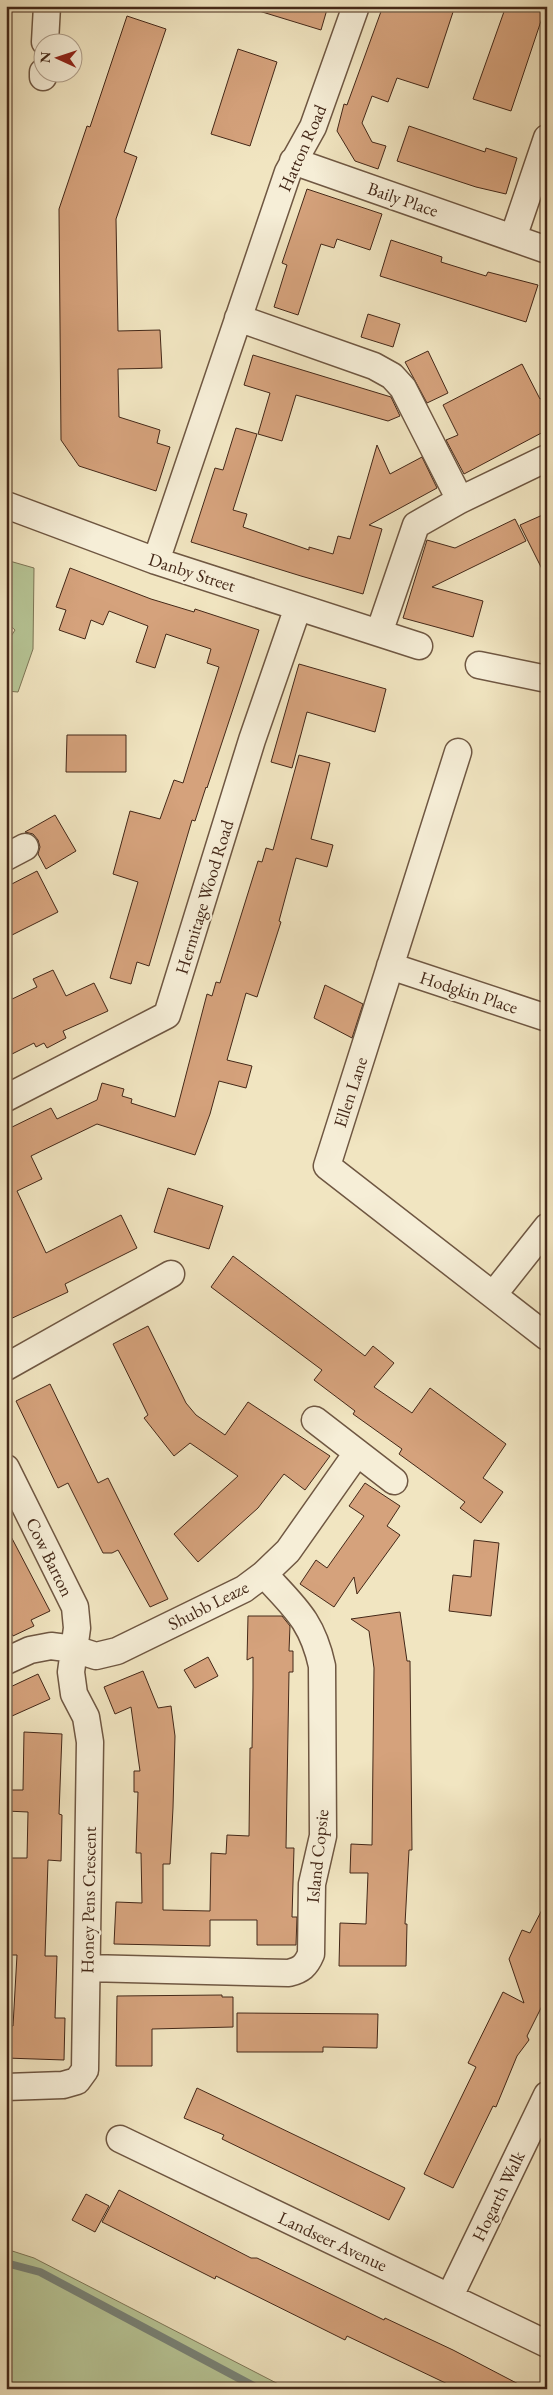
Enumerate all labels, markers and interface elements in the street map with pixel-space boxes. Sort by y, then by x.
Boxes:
north arrow [32,32,82,82]
text: N [36,51,54,63]
street label: Hatton Road [273,100,332,195]
street label: Baily Place [365,176,441,222]
street label: Danby Street [146,547,239,597]
street label: Hermitage Wood Road [170,816,239,977]
street label: Hodgkin Place [417,965,521,1019]
street label: Ellen Lane [328,1054,372,1130]
street label: Cow Barton [21,1514,79,1601]
street label: Shubb Leaze [164,1575,252,1635]
street label: Island Copsie [301,1808,333,1904]
street label: Honey Pens Crescent [75,1826,101,1974]
street label: Hogarth Walk [466,2147,530,2245]
street label: Landseer Avenue [275,2206,391,2276]

